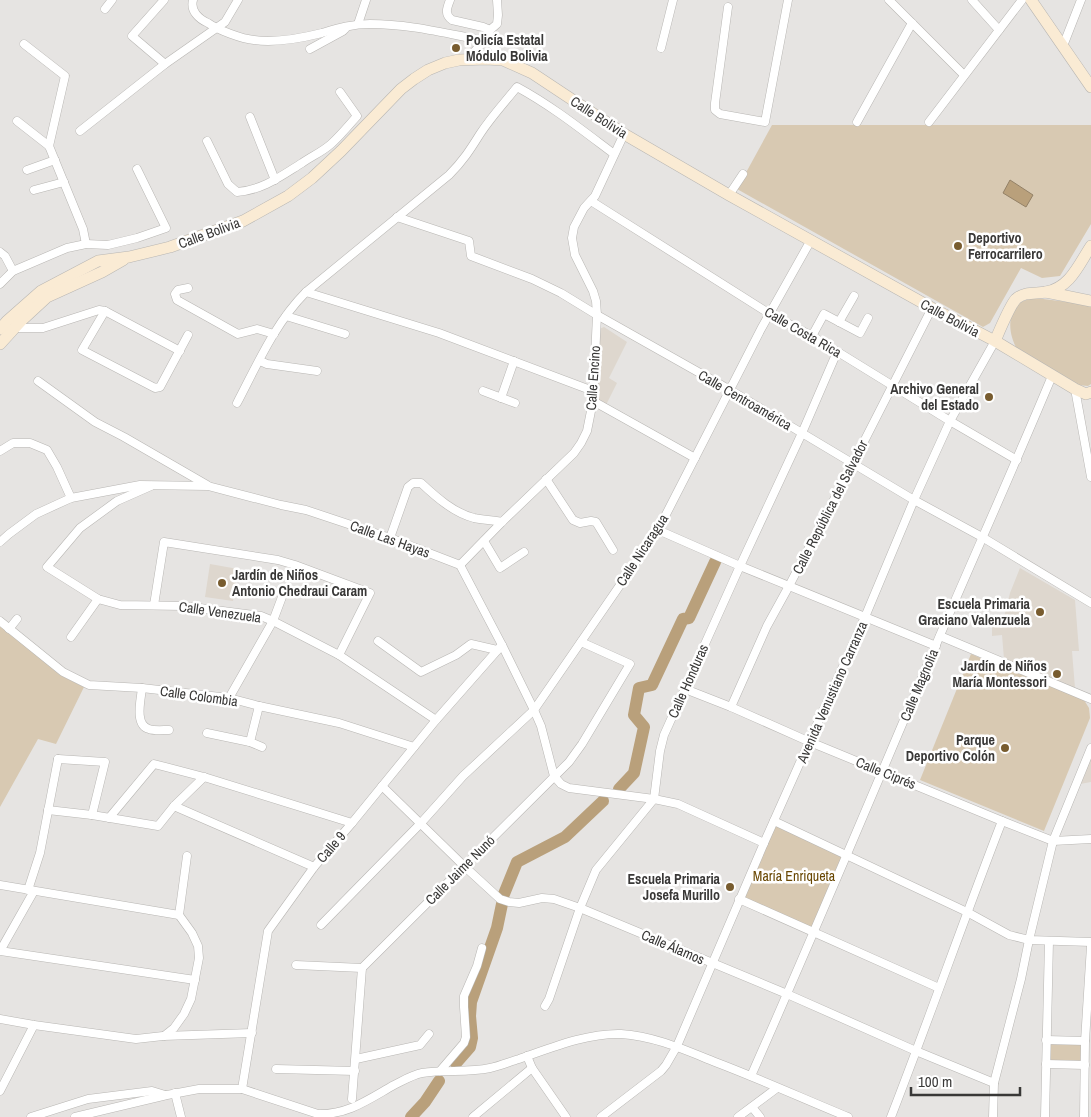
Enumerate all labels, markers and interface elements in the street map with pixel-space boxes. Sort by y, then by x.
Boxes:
place label: Policía Estatal Módulo Bolivia [466,31,548,65]
marker: Policía Estatal Módulo Bolivia [450,42,462,54]
street label: Calle Bolivia [567,92,631,142]
street label: Calle Bolivia [176,213,243,252]
place label: Deportivo Ferrocarrilero [968,229,1043,263]
marker: Deportivo Ferrocarrilero [952,240,964,252]
street label: Calle Bolivia [917,295,983,341]
street label: Calle Costa Rica [761,303,845,362]
street label: Calle Encino [582,345,604,411]
street label: Calle Centroamérica [695,366,796,434]
place label: Archivo General del Estado [890,380,979,414]
marker: Archivo General del Estado [983,391,995,403]
street label: Calle República del Salvador [788,437,872,577]
street label: Calle Nicaragua [612,510,672,589]
street label: Calle Las Hayas [348,516,433,562]
place label: Jardín de Niños Antonio Chedraui Caram [232,566,367,600]
marker: Jardín de Niños Antonio Chedraui Caram [216,577,228,589]
place label: Escuela Primaria Graciano Valenzuela [918,595,1031,629]
street label: Calle Venezuela [178,597,263,627]
marker: Escuela Primaria Graciano Valenzuela [1034,606,1046,618]
street label: Avenida Venustiano Carranza [792,618,872,766]
street label: Calle Honduras [664,641,712,721]
street label: Calle Magnolia [896,646,942,724]
place label: Jardín de Niños María Montessori [953,657,1047,691]
marker: Jardín de Niños María Montessori [1051,668,1063,680]
street label: Calle Colombia [159,682,240,710]
place label: Parque Deportivo Colón [906,731,995,765]
marker: Parque Deportivo Colón [999,742,1011,754]
street label: Calle Ciprés [853,753,919,793]
street label: Calle 9 [312,828,350,866]
street label: Calle Jaime Nunó [421,831,499,909]
park label: María Enriqueta [753,867,836,885]
place label: Escuela Primaria Josefa Murillo [627,870,721,904]
marker: Escuela Primaria Josefa Murillo [724,881,736,893]
street label: Calle Álamos [639,926,708,968]
scale bar [911,1064,1020,1096]
text: 100 m [918,1071,952,1092]

